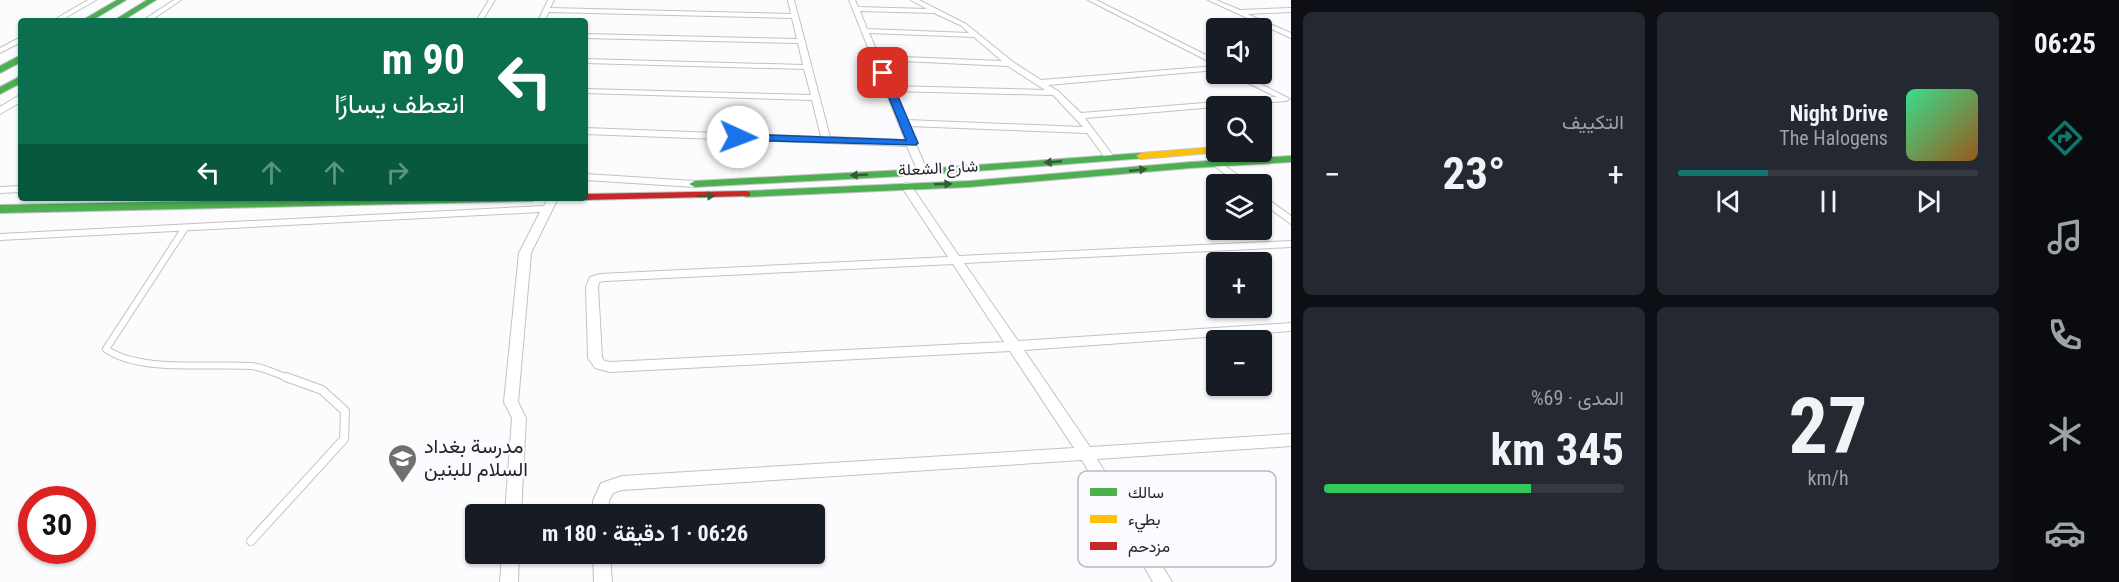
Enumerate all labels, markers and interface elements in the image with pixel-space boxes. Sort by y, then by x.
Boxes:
map controls [1206,18,1272,396]
button: sound [1206,18,1272,84]
text: 06:25 [2034,28,2096,60]
text: 90 m [382,35,465,84]
icon: left [486,42,564,120]
pin [857,47,908,98]
icon: arrive [866,56,899,89]
text: انعطف يسارًا [334,88,465,120]
button: search [1206,96,1272,162]
text: Night Drive [1790,101,1888,126]
position arrow [706,105,770,169]
text: التكييف [1562,110,1624,134]
icon: directions [2044,117,2086,159]
text: The Halogens [1779,126,1888,150]
text: 23° [1443,147,1506,200]
text: − [1324,155,1341,194]
text: + [1608,155,1624,194]
icon: left [192,156,225,189]
icon: ahead [255,156,288,189]
icon: ahead [318,156,351,189]
icon: right [381,156,414,189]
street label: شارع الشعلة [897,156,979,182]
one-way arrow [1044,157,1063,167]
one-way arrow [1128,165,1147,175]
one-way arrow [849,170,868,179]
button: layers [1206,174,1272,240]
one-way arrow [934,180,953,189]
icon: previous [1712,185,1745,218]
icon: pause [1812,185,1845,218]
icon: next [1912,185,1945,218]
one-way arrow [697,191,716,201]
icon: music [2044,216,2086,258]
button: + [1206,252,1272,318]
icon: phone [2044,314,2086,356]
button: − [1206,330,1272,396]
text: 27 [1789,381,1867,472]
text: المدى · 69% [1531,386,1624,410]
icon: climate [2044,413,2086,455]
text: 345 km [1491,423,1624,476]
place label: مدرسة بغداد السلام للبنين [424,434,528,482]
school or university icon: مدرسة بغداد السلام للبنين [387,442,419,484]
text: km/h [1807,466,1849,490]
legend [1078,471,1276,567]
text: سالك [1128,483,1164,502]
speed limit sign: 30 [18,486,96,564]
text: بطيء [1128,510,1160,533]
icon: car [2044,512,2086,554]
text: 06:26 · 1 دقيقة · 180 m [542,521,748,546]
text: مزدحم [1128,537,1170,557]

